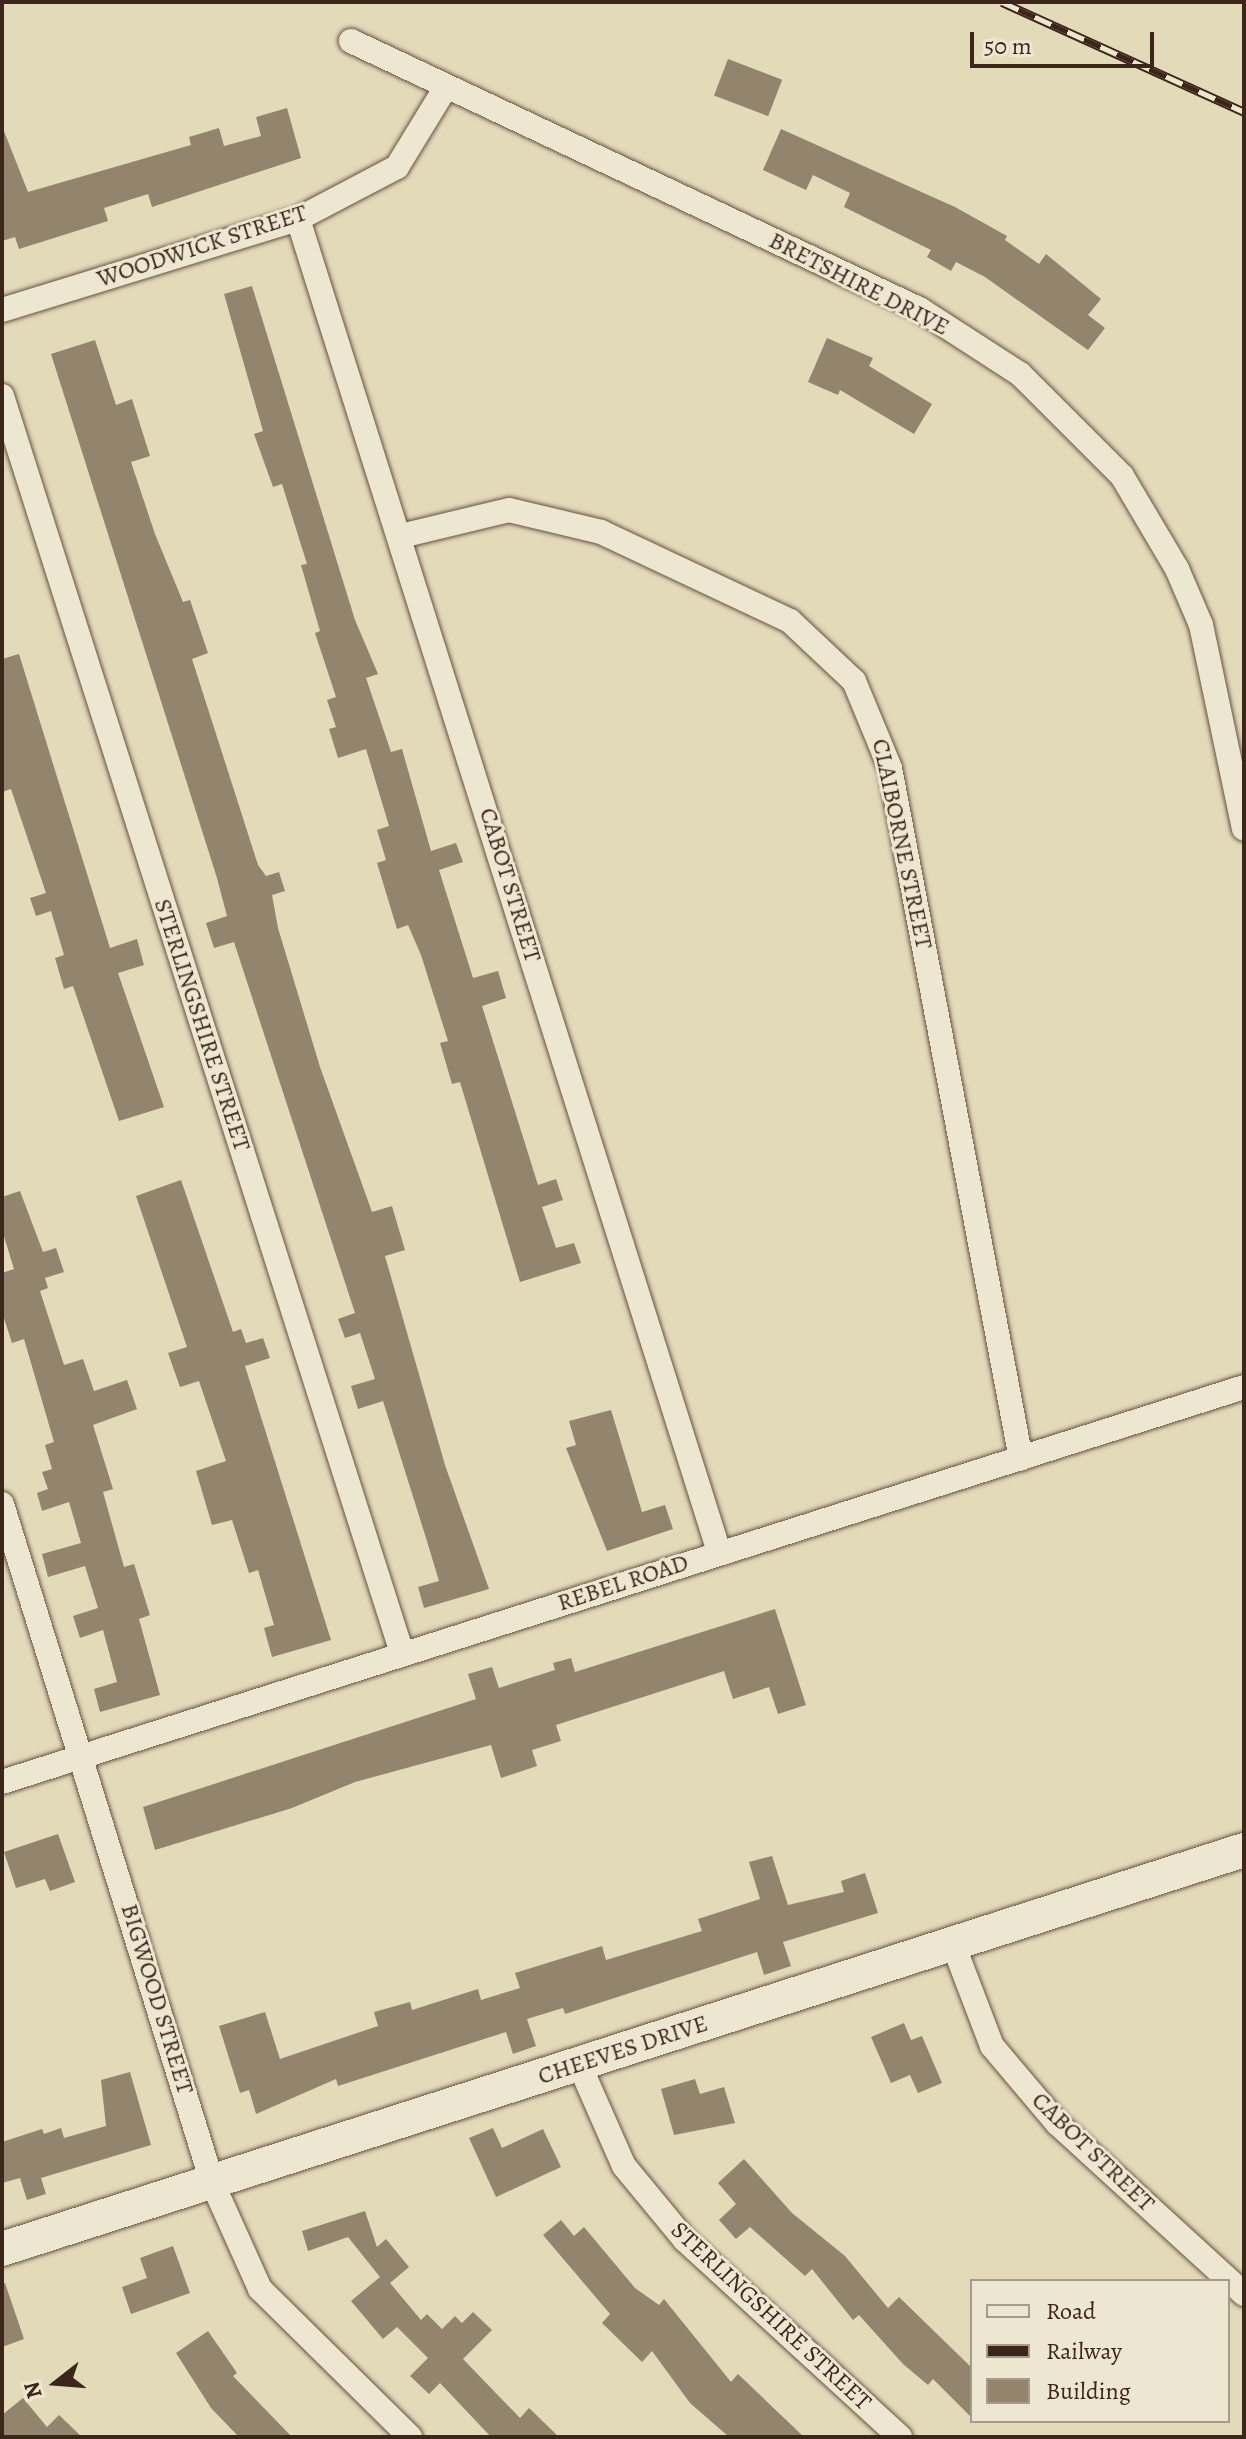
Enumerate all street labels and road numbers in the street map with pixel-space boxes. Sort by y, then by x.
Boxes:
street label: WOODWICK STREET [93,198,311,294]
street label: BRETSHIRE DRIVE [764,226,954,342]
street label: CLAIBORNE STREET [866,736,938,952]
street label: CABOT STREET [473,805,547,965]
street label: STERLINGSHIRE STREET [148,895,256,1155]
street label: REBEL ROAD [554,1548,692,1618]
street label: BIGWOOD STREET [114,1900,200,2098]
street label: CHEEVES DRIVE [534,2009,712,2091]
street label: CABOT STREET [1026,2086,1160,2218]
street label: STERLINGSHIRE STREET [665,2216,877,2416]

